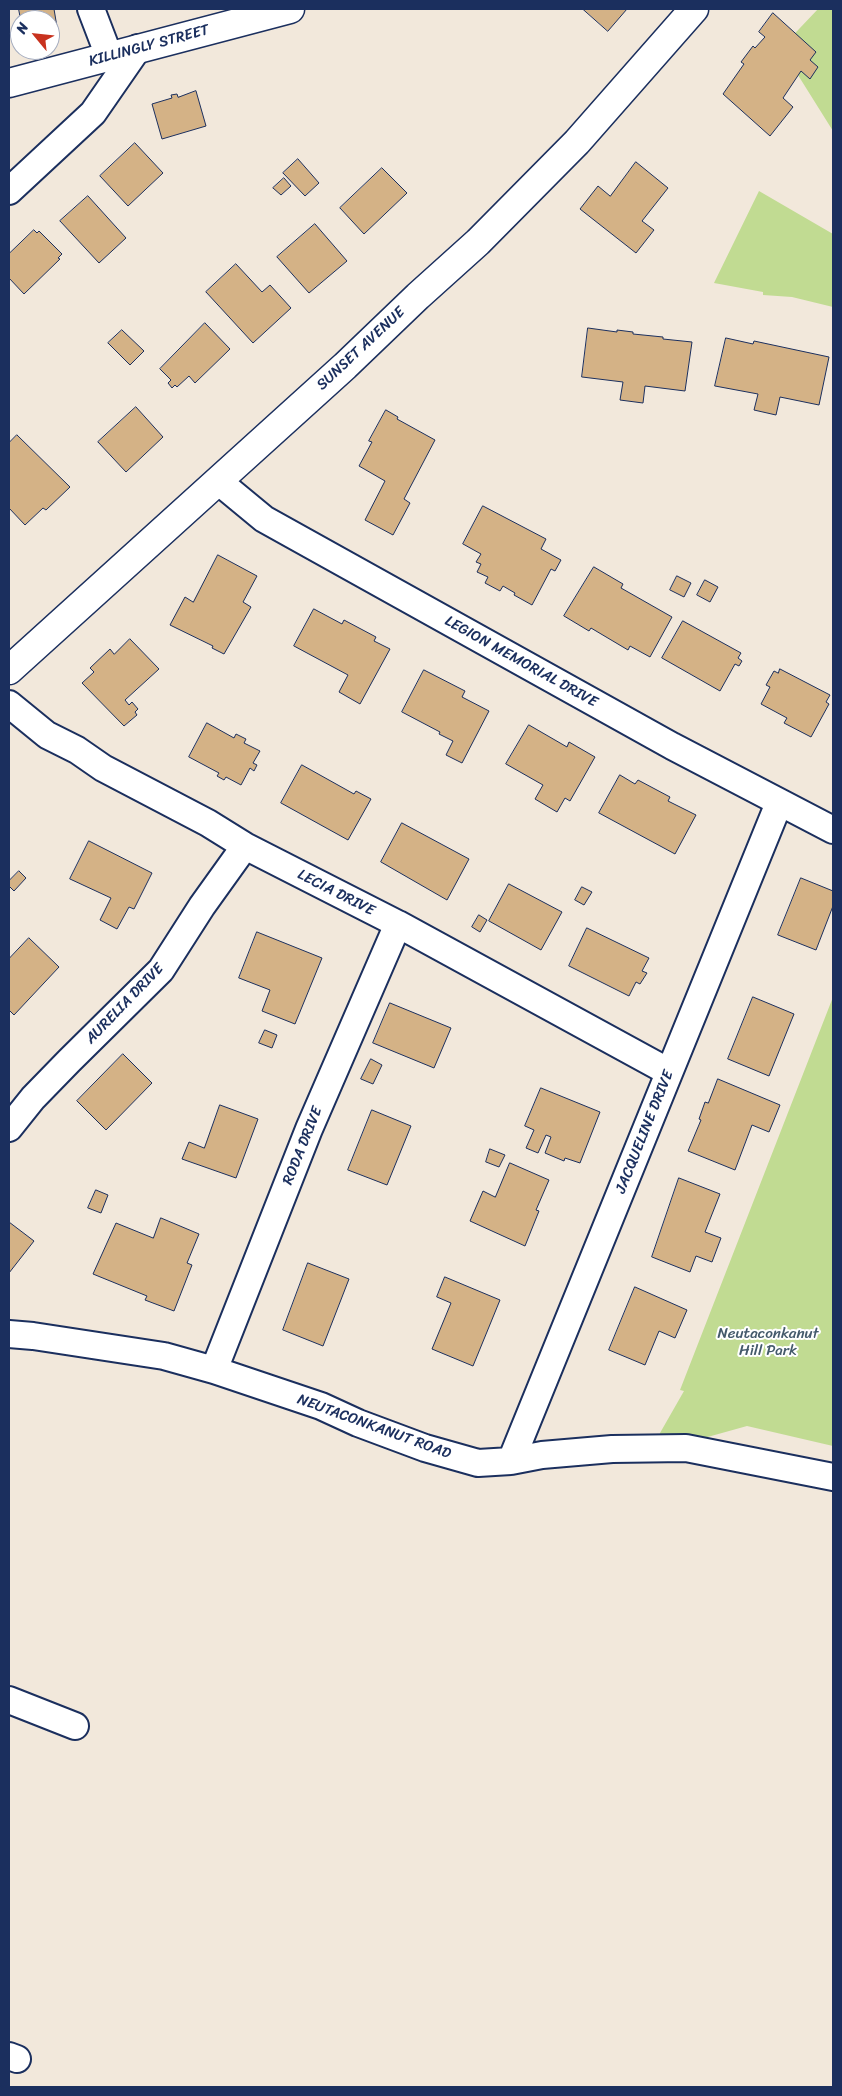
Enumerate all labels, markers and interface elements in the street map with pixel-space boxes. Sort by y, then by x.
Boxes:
north arrow [10,10,60,60]
text: N [9,18,36,38]
street label: KILLINGLY STREET [87,21,211,71]
street label: SUNSET AVENUE [313,304,409,394]
street label: LEGION MEMORIAL DRIVE [441,612,601,712]
street label: LECIA DRIVE [294,866,378,920]
street label: AURELIA DRIVE [82,960,168,1048]
street label: JACQUELINE DRIVE [612,1068,678,1196]
street label: RODA DRIVE [279,1104,327,1188]
park label: Neutaconkanut Hill Park [717,1325,819,1360]
street label: NEUTACONKANUT ROAD [295,1391,453,1463]

